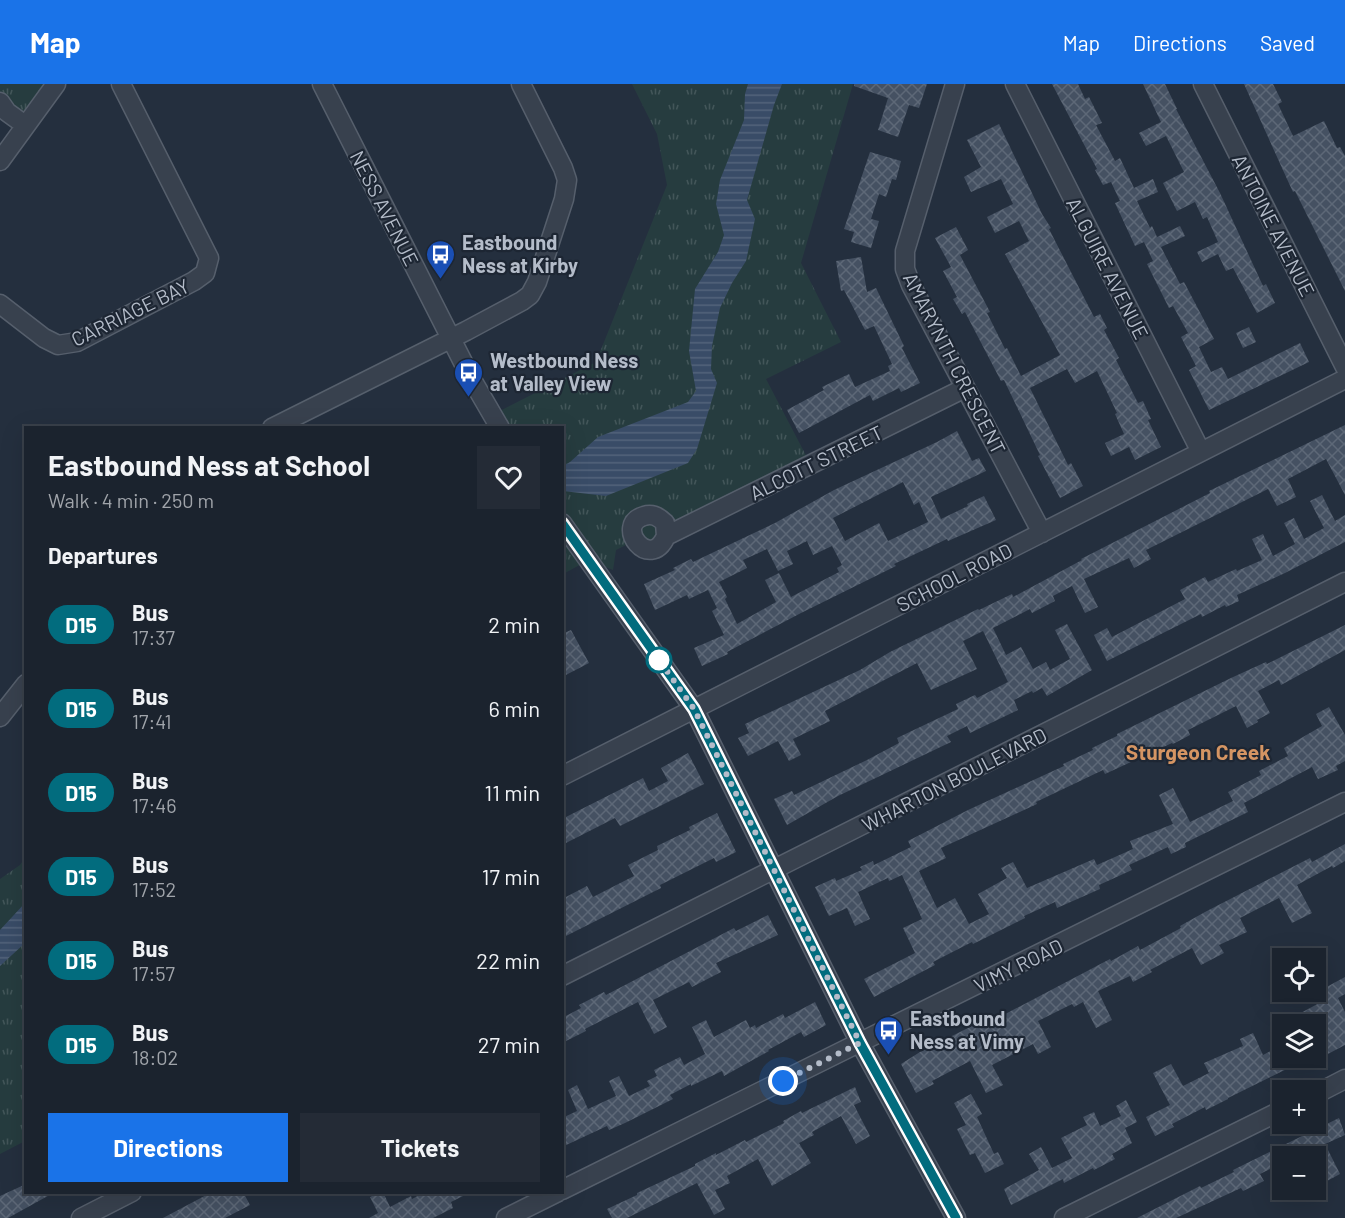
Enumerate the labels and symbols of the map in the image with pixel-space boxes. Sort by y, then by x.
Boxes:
street label: NESS AVENUE [346,146,424,270]
street label: ANTOINE AVENUE [1228,150,1320,300]
street label: ALGUIRE AVENUE [1062,193,1154,343]
place label: Eastbound Ness at Kirby [462,230,578,277]
bus stop icon: Eastbound Ness at Kirby [425,238,457,280]
street label: AMARYNTH CRESCENT [899,268,1011,458]
street label: CARRIAGE BAY [67,273,193,351]
place label: Westbound Ness at Valley View [490,348,638,395]
bus stop icon: Westbound Ness at Valley View [453,356,485,398]
street label: ALCOTT STREET [746,419,886,505]
street label: SCHOOL ROAD [892,538,1016,616]
unlabelled marker [646,647,672,673]
street label: WHARTON BOULEVARD [858,722,1050,836]
district label: Sturgeon Creek [1126,739,1270,764]
street label: VIMY ROAD [970,933,1066,997]
place label: Eastbound Ness at Vimy [910,1006,1024,1053]
bus stop icon: Eastbound Ness at Vimy [873,1014,905,1056]
your location [768,1066,798,1096]

